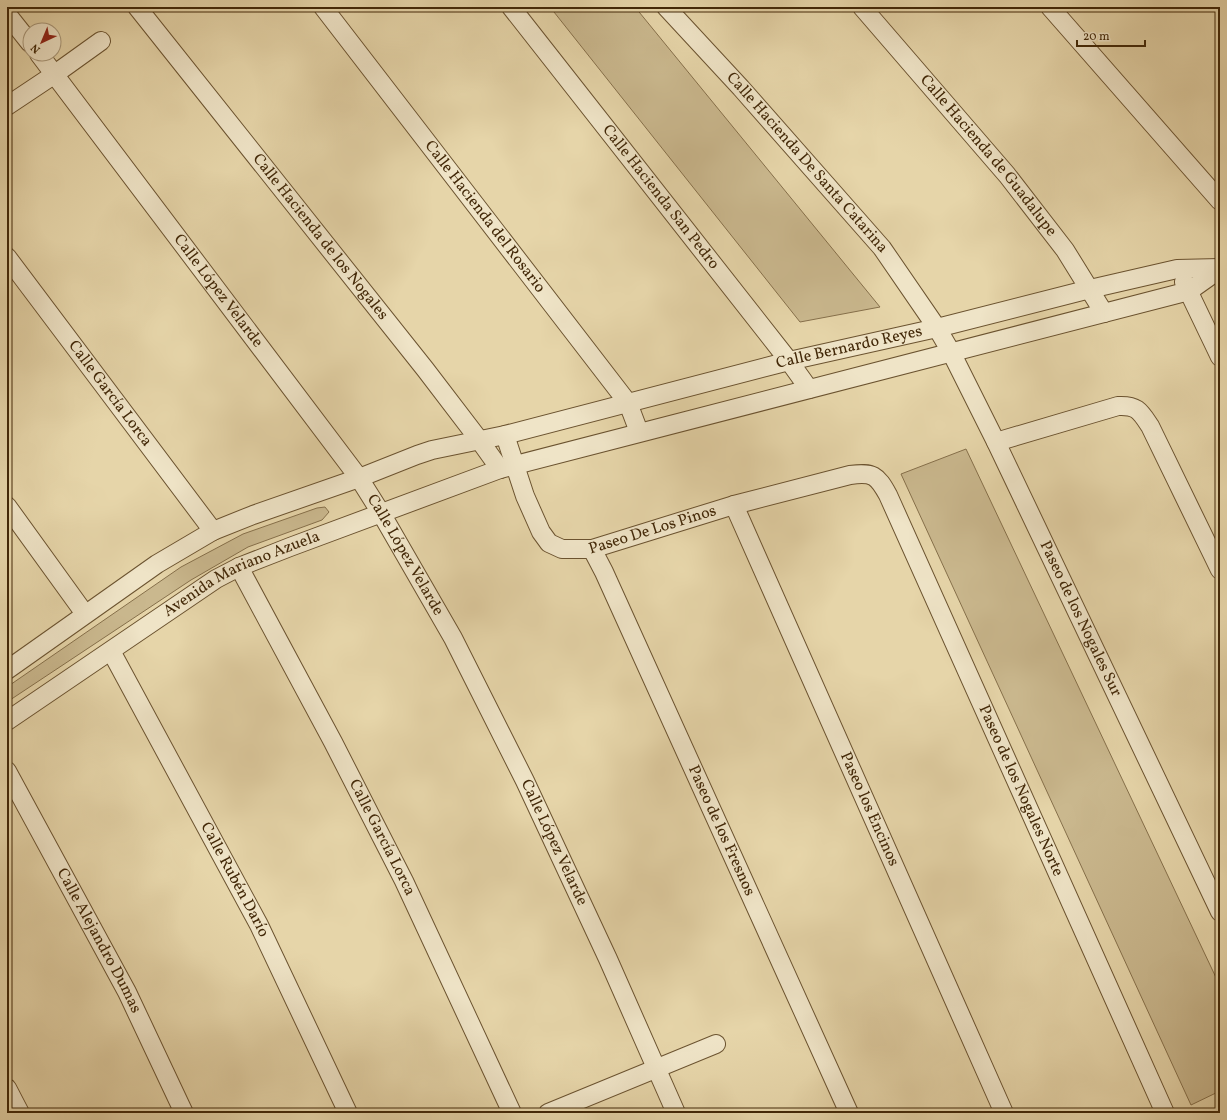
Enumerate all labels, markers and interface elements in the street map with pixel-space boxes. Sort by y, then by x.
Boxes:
north arrow [22,22,62,62]
scale bar [1077,22,1145,48]
text: 20 m [1083,29,1110,45]
text: N [28,40,44,56]
street label: Calle Hacienda De Santa Catarina [721,68,893,258]
street label: Calle Hacienda de Guadalupe [914,70,1062,241]
street label: Calle Hacienda San Pedro [597,120,724,274]
street label: Calle Hacienda del Rosario [419,136,550,298]
street label: Calle Hacienda de los Nogales [247,149,393,325]
street label: Calle López Velarde [168,230,268,352]
street label: Calle Bernardo Reyes [774,321,925,375]
street label: Calle García Lorca [63,336,157,451]
street label: Calle López Velarde [361,490,449,620]
street label: Paseo De Los Pinos [586,500,719,560]
street label: Avenida Mariano Azuela [159,526,323,623]
street label: Paseo de los Nogales Sur [1034,537,1127,701]
street label: Paseo de los Nogales Norte [973,702,1069,880]
street label: Paseo los Encinos [834,749,904,870]
street label: Paseo de los Fresnos [682,762,760,900]
street label: Calle García Lorca [343,776,420,899]
street label: Calle López Velarde [515,776,593,909]
street label: Calle Rubén Darío [195,818,274,941]
street label: Calle Alejandro Dumas [51,864,147,1017]

